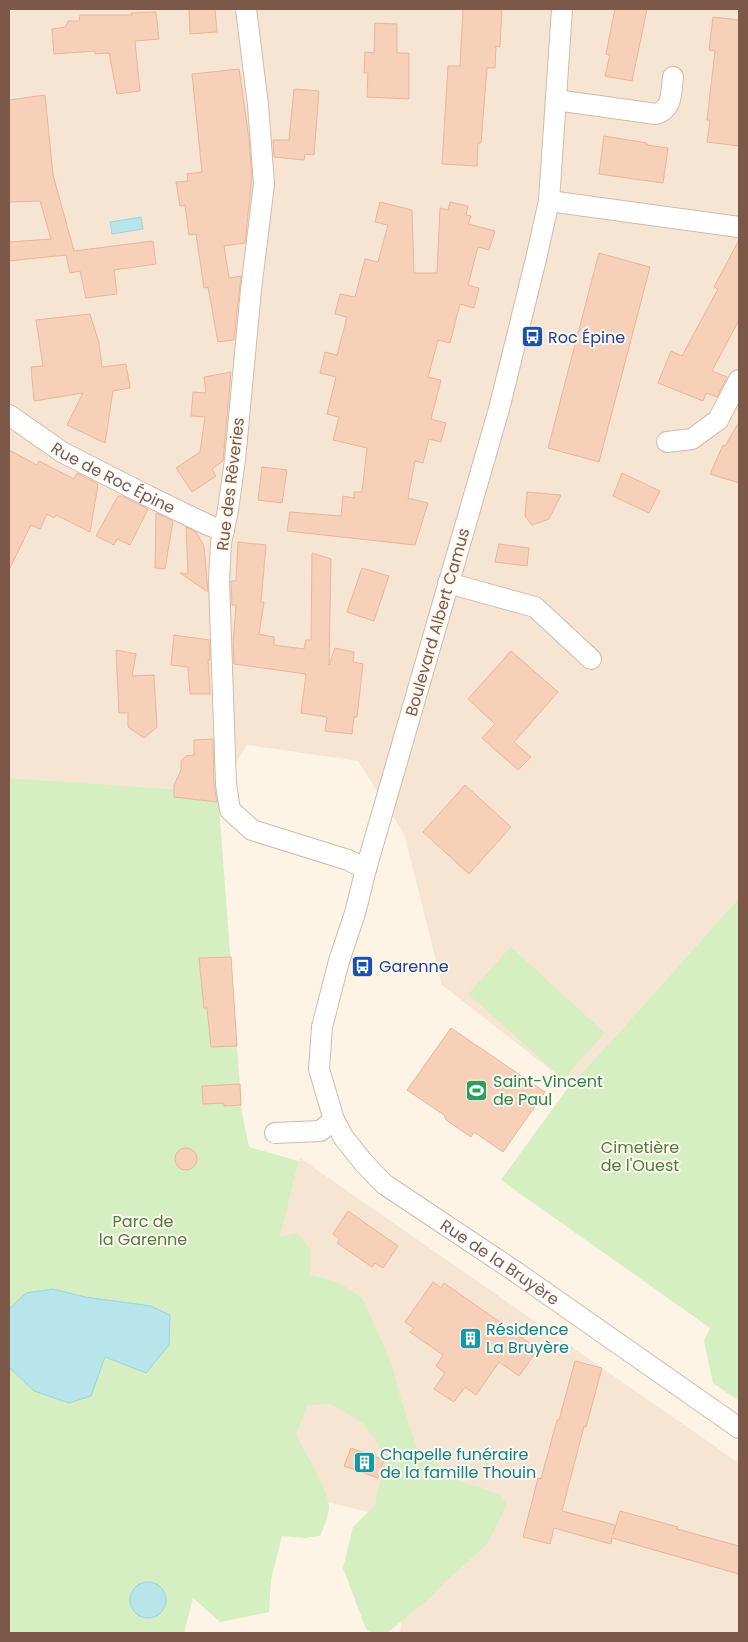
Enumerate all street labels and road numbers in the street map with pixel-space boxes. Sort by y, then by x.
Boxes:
street label: Rue des Rêveries [211,416,250,552]
street label: Rue de Roc Épine [46,437,179,519]
street label: Boulevard Albert Camus [400,525,475,719]
street label: Rue de la Bruyère [436,1214,564,1311]

